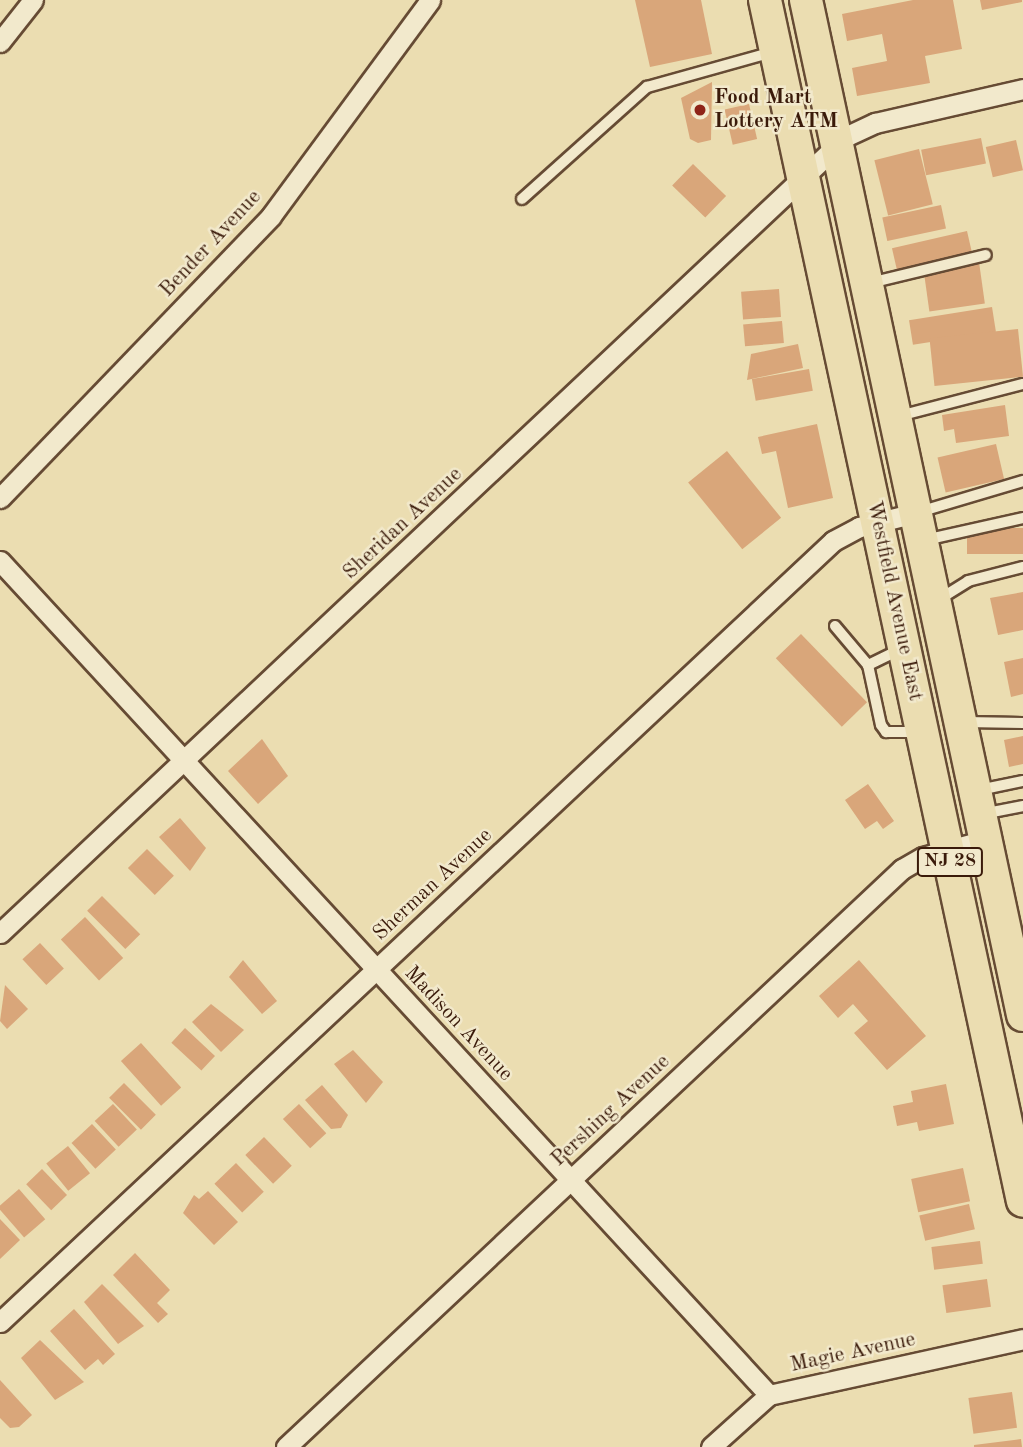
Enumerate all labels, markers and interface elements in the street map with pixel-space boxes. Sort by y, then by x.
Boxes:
place label: Food Mart Lottery ATM [714,85,838,135]
marker: Food Mart Lottery ATM [692,102,708,118]
street label: Bender Avenue [155,185,267,303]
street label: Sheridan Avenue [338,462,468,586]
street label: Westfield Avenue East [860,499,928,703]
street label: Sherman Avenue [368,823,498,947]
road number: NJ 28 [917,846,983,877]
street label: Madison Avenue [398,961,518,1087]
street label: Pershing Avenue [546,1050,676,1172]
street label: Magie Avenue [788,1327,918,1379]

